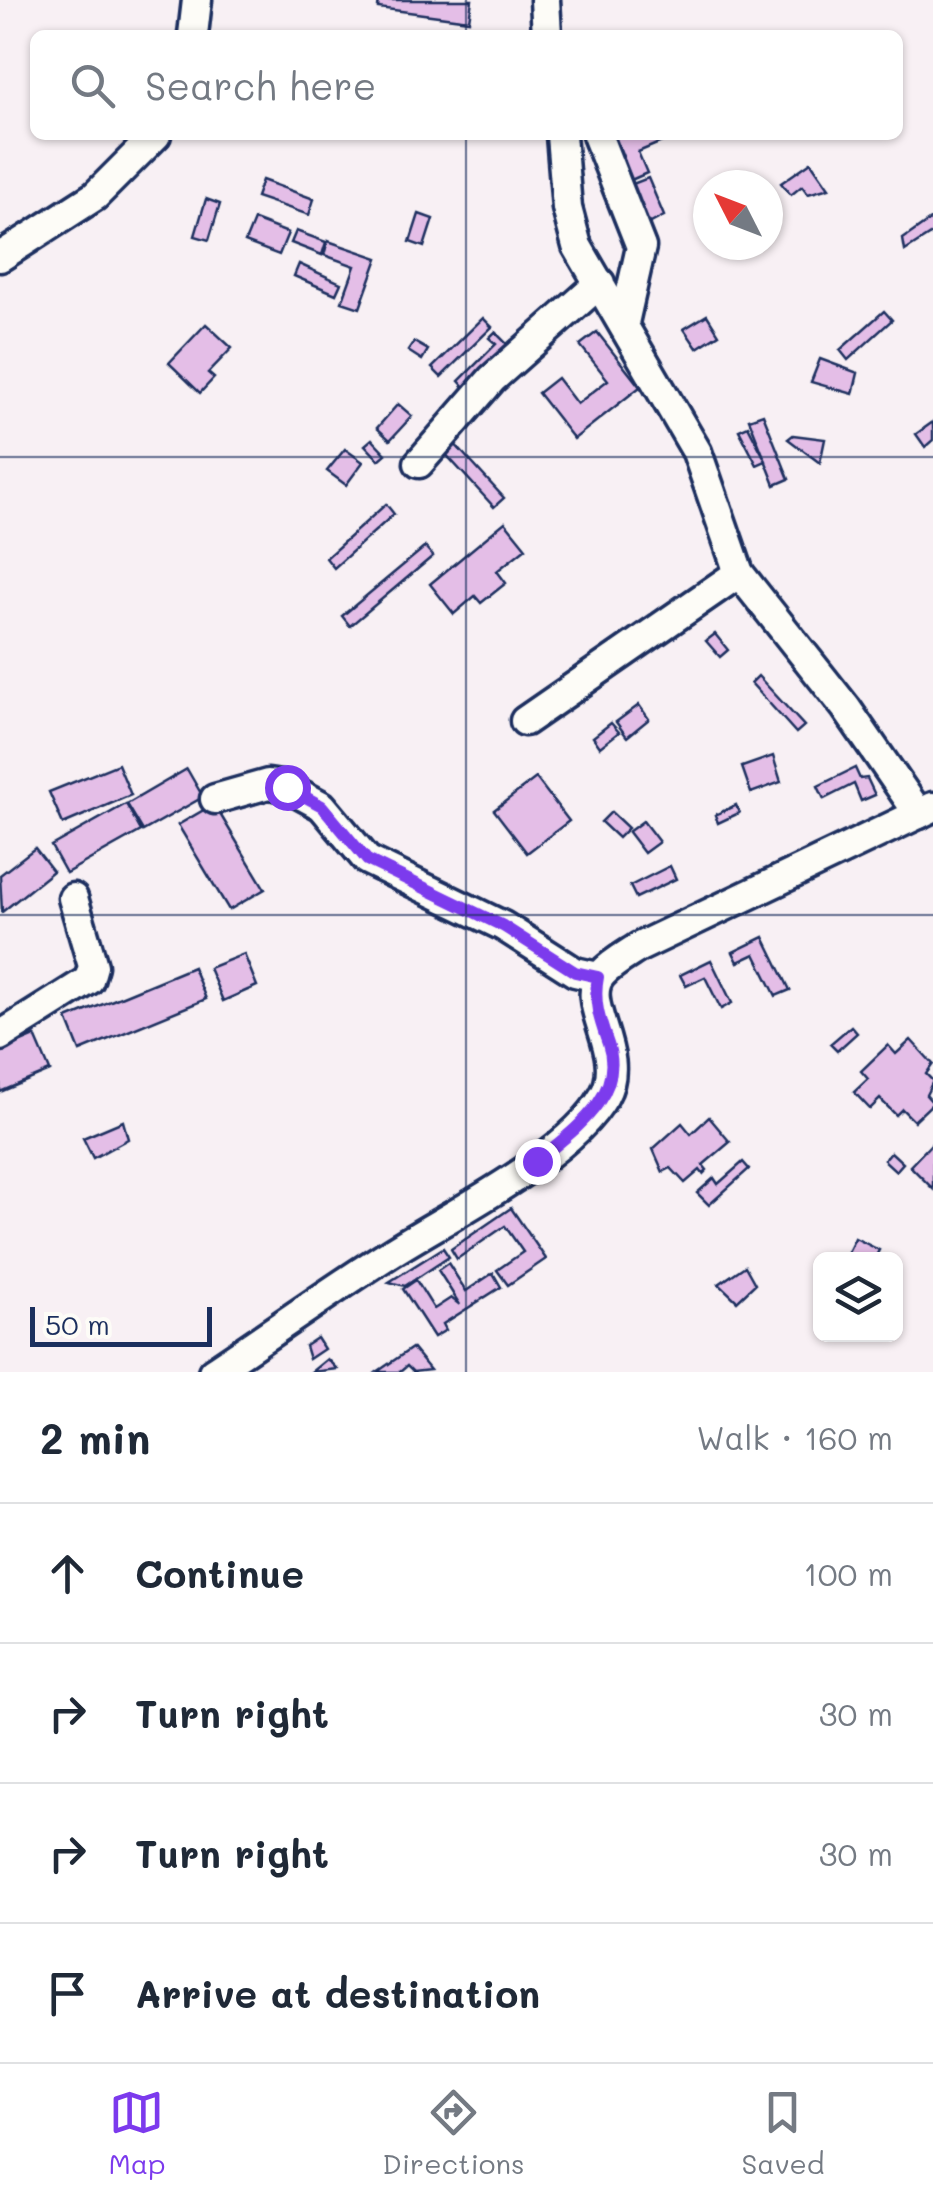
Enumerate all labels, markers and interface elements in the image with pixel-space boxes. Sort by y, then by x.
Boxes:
search box [30,30,903,140]
icon: search [65,58,120,113]
text: Search here [145,60,376,110]
north arrow [693,170,783,260]
route start [265,765,311,811]
route end [515,1139,561,1185]
map controls [813,1252,903,1342]
button: layers [813,1252,903,1342]
scale bar [30,1302,212,1346]
text: 50 m [45,1306,110,1342]
text: 2 min [40,1410,150,1465]
text: Walk · 160 m [696,1416,893,1458]
icon: ahead [40,1546,95,1601]
text: Continue [135,1548,304,1598]
text: 100 m [803,1552,893,1594]
icon: right [40,1686,95,1741]
text: Turn right [135,1688,329,1738]
text: 30 m [819,1692,893,1734]
icon: right [40,1826,95,1881]
text: Turn right [135,1828,329,1878]
text: 30 m [819,1832,893,1874]
icon: arrive [40,1966,95,2021]
text: Arrive at destination [135,1968,540,2018]
tab: Map [108,2085,165,2181]
tab: Directions [382,2085,525,2181]
tab: Saved [741,2085,825,2181]

